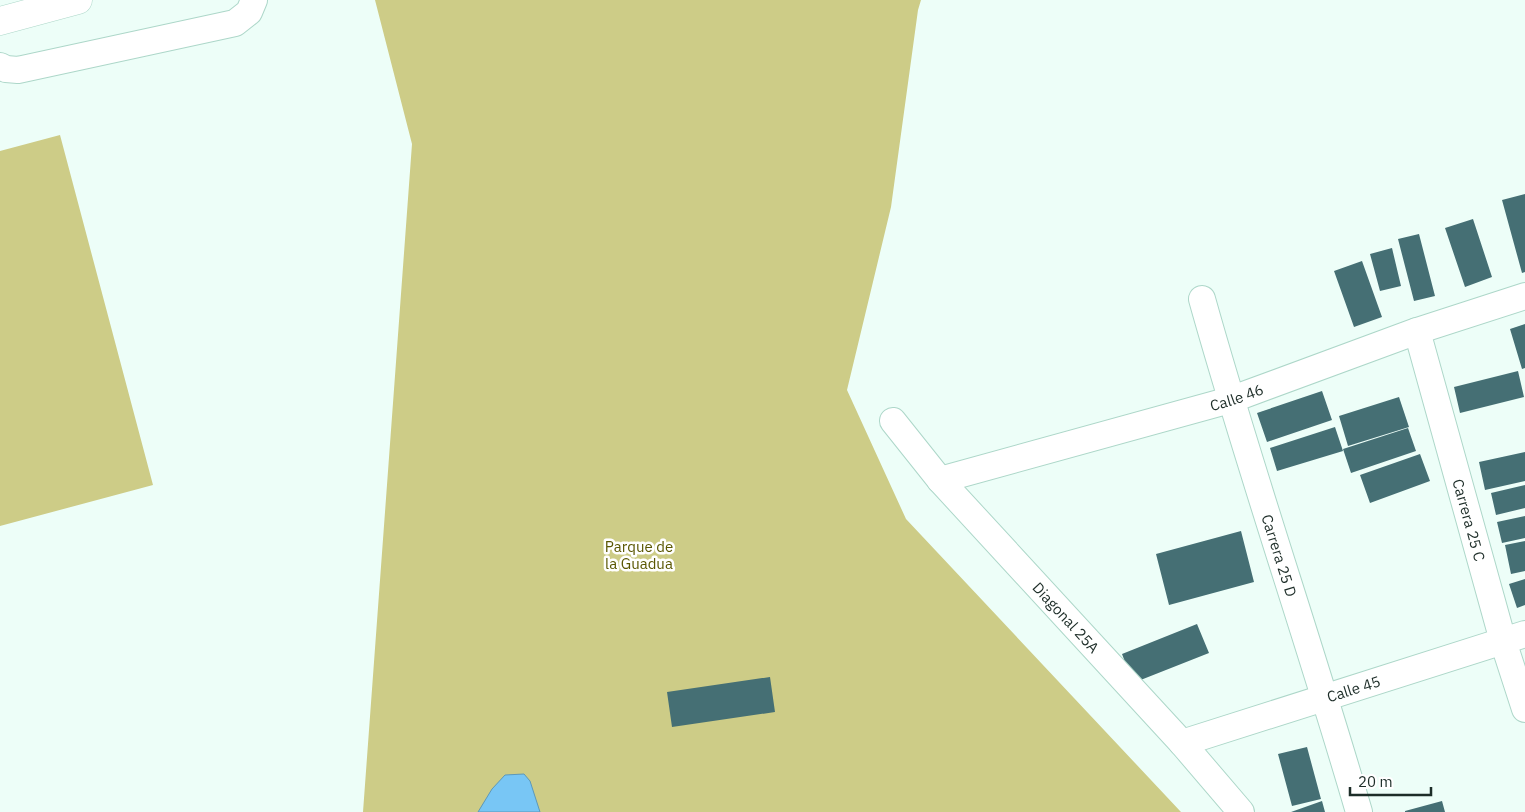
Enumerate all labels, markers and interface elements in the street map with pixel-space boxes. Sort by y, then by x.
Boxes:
street label: Calle 46 [1208,379,1266,415]
street label: Carrera 25 C [1449,477,1490,563]
street label: Carrera 25 D [1258,512,1302,599]
park label: Parque de la Guadua [605,537,673,573]
street label: Diagonal 25A [1029,578,1104,657]
street label: Calle 45 [1324,671,1383,706]
scale bar [1350,764,1431,796]
text: 20 m [1358,772,1393,791]

